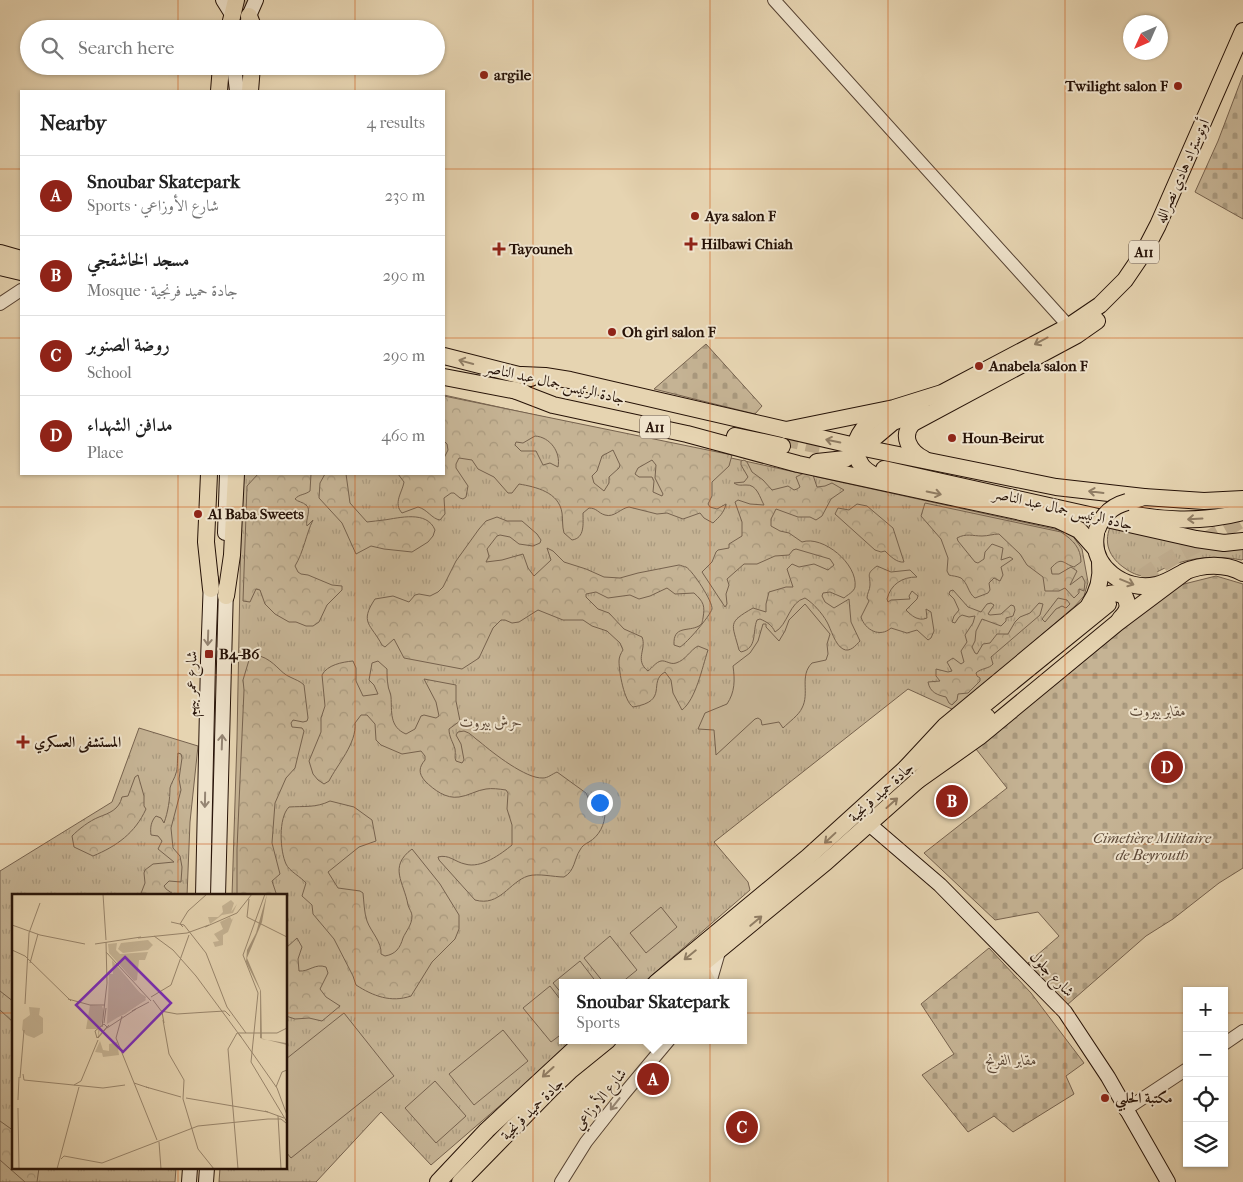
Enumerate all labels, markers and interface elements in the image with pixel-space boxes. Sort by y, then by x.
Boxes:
north arrow [1123,15,1168,60]
search box [20,20,445,75]
icon: search [38,34,66,62]
text: Search here [78,37,174,59]
place label: argile [494,66,532,84]
marker: argile [478,69,490,81]
place label: Twilight salon F [1064,77,1168,95]
marker: Twilight salon F [1172,80,1184,92]
text: Nearby [40,111,106,135]
text: 4 results [367,113,425,132]
street label: أوتوستراد هادي نصرالله [1149,115,1216,227]
text: Snoubar Skatepark [87,171,240,193]
text: A [51,186,61,205]
text: 230 m [385,186,425,205]
text: Sports · شارع الأوزاعي [87,196,219,215]
place label: Aya salon F [704,207,776,225]
marker: Aya salon F [689,210,701,222]
place label: Hilbawi Chiah [701,235,794,253]
marker: Hilbawi Chiah [685,238,697,250]
place label: Tayouneh [508,240,573,258]
road number: A11 [1129,240,1159,264]
marker: Tayouneh [493,243,505,255]
text: مسجد الخاشقجي [87,249,190,271]
text: B [51,266,61,285]
text: 290 m [383,266,425,285]
text: Mosque · جادة حميد فرنجية [87,281,238,300]
place label: Oh girl salon F [622,323,716,341]
marker: Oh girl salon F [606,326,618,338]
text: روضة الصنوبر [87,334,170,356]
one-way arrow [1034,337,1049,346]
text: C [51,346,61,365]
text: 290 m [383,346,425,365]
one-way arrow [458,356,474,366]
place label: Anabela salon F [988,357,1088,375]
street label: جادة الرئيس جمال عبد الناصر [481,358,626,409]
marker: Anabela salon F [973,360,985,372]
text: School [87,363,132,382]
text: مدافن الشهداء [87,414,173,436]
road number: A11 [640,416,670,438]
text: D [50,426,62,445]
text: 460 m [381,426,425,445]
place label: Houn-Beirut [962,429,1045,447]
marker: Houn-Beirut [946,432,958,444]
one-way arrow [826,436,842,445]
text: Place [87,443,123,462]
street label: جادة الرئيس جمال عبد الناصر [989,484,1134,535]
one-way arrow [1088,487,1104,497]
one-way arrow [925,489,941,498]
place label: Al Baba Sweets [207,505,304,523]
marker: Al Baba Sweets [192,508,204,520]
one-way arrow [1187,514,1203,523]
one-way arrow [1119,578,1134,587]
one-way arrow [204,629,213,645]
place label: B4-B6 [219,645,260,663]
marker: B4-B6 [203,648,215,660]
street label: شارع عمر بيهم [181,651,206,717]
park label: مقابر بيروت [1130,702,1186,720]
park label: حرش بيروت [460,713,522,731]
place label: المستشفى العسكري [34,733,121,754]
one-way arrow [217,734,227,750]
marker: المستشفى العسكري [16,735,30,749]
pin: D [1151,748,1183,786]
street label: جادة حميد فرنجية [845,758,918,827]
pin: B [936,782,968,820]
your location [587,790,613,816]
one-way arrow [200,792,209,808]
one-way arrow [886,797,899,809]
park label: Cimetière Militaire de Beyrouth [1093,829,1212,864]
one-way arrow [824,832,836,844]
inset map [12,894,288,1170]
one-way arrow [749,915,762,926]
street label: شارع جلول [1023,948,1078,1003]
one-way arrow [684,950,697,961]
popup [559,979,747,1044]
map controls [1183,987,1228,1167]
button: + [1183,987,1228,1032]
text: Snoubar Skatepark [577,991,730,1013]
text: Sports [577,1013,620,1032]
button: − [1183,1032,1228,1077]
park label: مقابر الفرنج [985,1051,1037,1074]
pin: A [637,1060,669,1098]
street label: شارع الأوزاعي [568,1064,633,1136]
one-way arrow [541,1067,554,1078]
street label: جادة حميد فرنجية [497,1074,568,1145]
button: locate [1183,1077,1228,1122]
place label: مكتبة الحلبي [1115,1089,1173,1112]
marker: مكتبة الحلبي [1099,1092,1111,1104]
one-way arrow [610,1097,621,1110]
pin: C [726,1108,758,1146]
button: layers [1183,1122,1228,1167]

